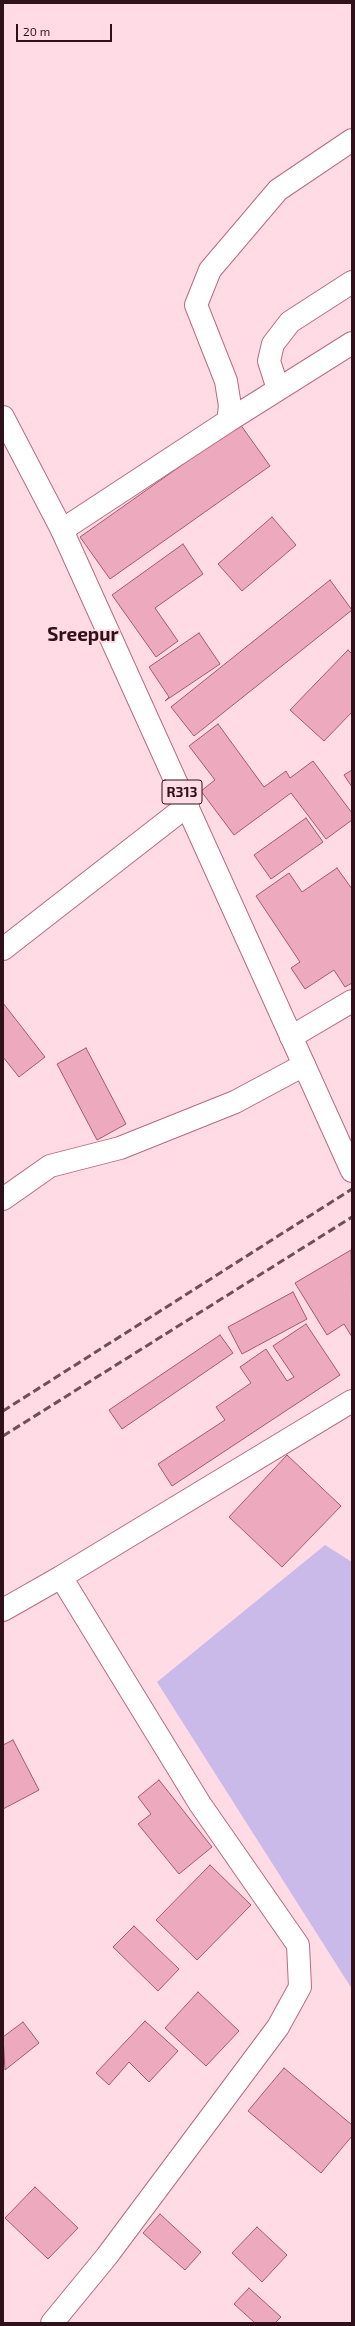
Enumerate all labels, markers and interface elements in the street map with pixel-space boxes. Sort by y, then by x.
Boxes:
scale bar [18,16,114,42]
text: 20 m [23,24,50,38]
district label: Sreepur [47,624,119,646]
road number: R313 [162,780,202,804]

